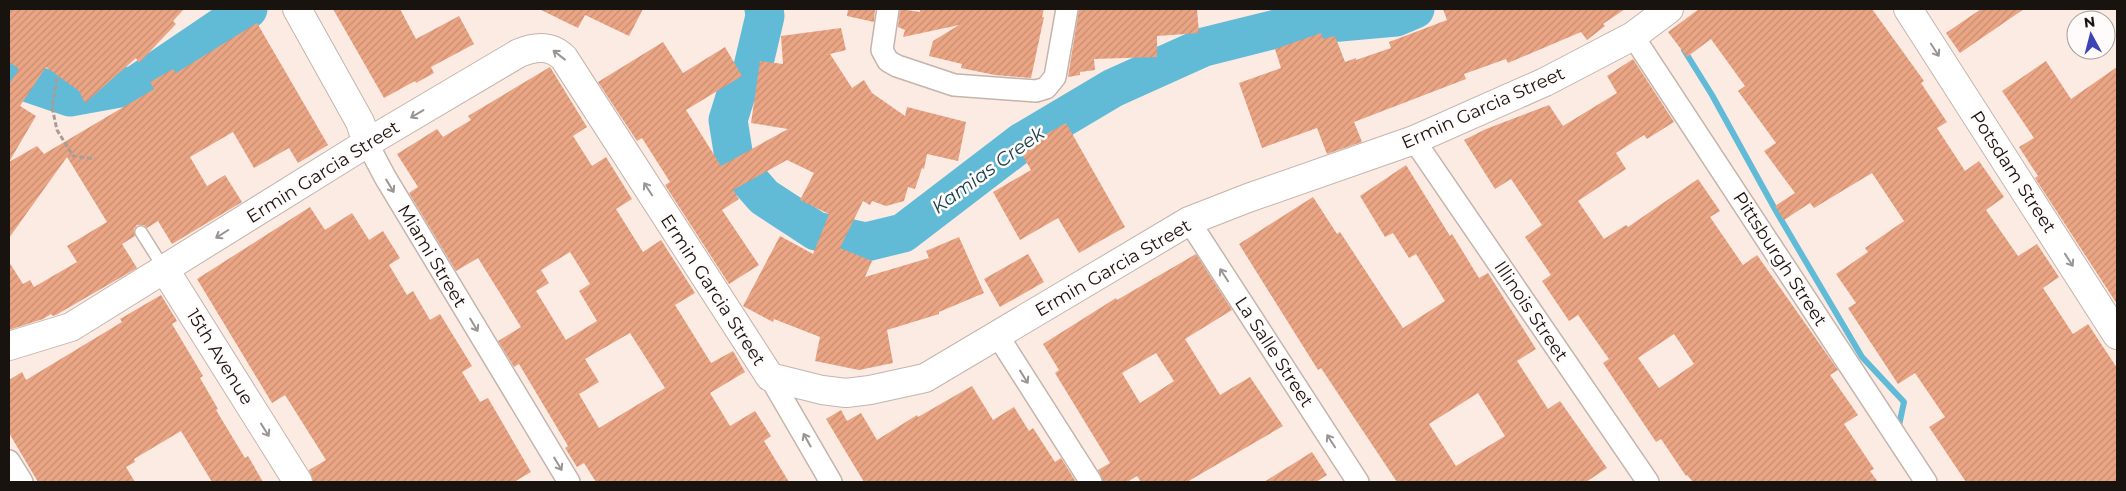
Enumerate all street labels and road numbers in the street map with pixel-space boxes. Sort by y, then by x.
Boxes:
street label: Ermin Garcia Street [1398,62,1568,154]
street label: Potsdam Street [1965,107,2061,237]
street label: Ermin Garcia Street [243,116,403,228]
street label: Pittsburgh Street [1728,188,1832,330]
street label: Miami Street [393,201,471,311]
street label: Ermin Garcia Street [656,210,770,370]
street label: Ermin Garcia Street [1031,214,1195,322]
street label: Illinois Street [1489,257,1573,365]
street label: La Salle Street [1230,293,1318,411]
street label: 15th Avenue [182,305,258,409]

